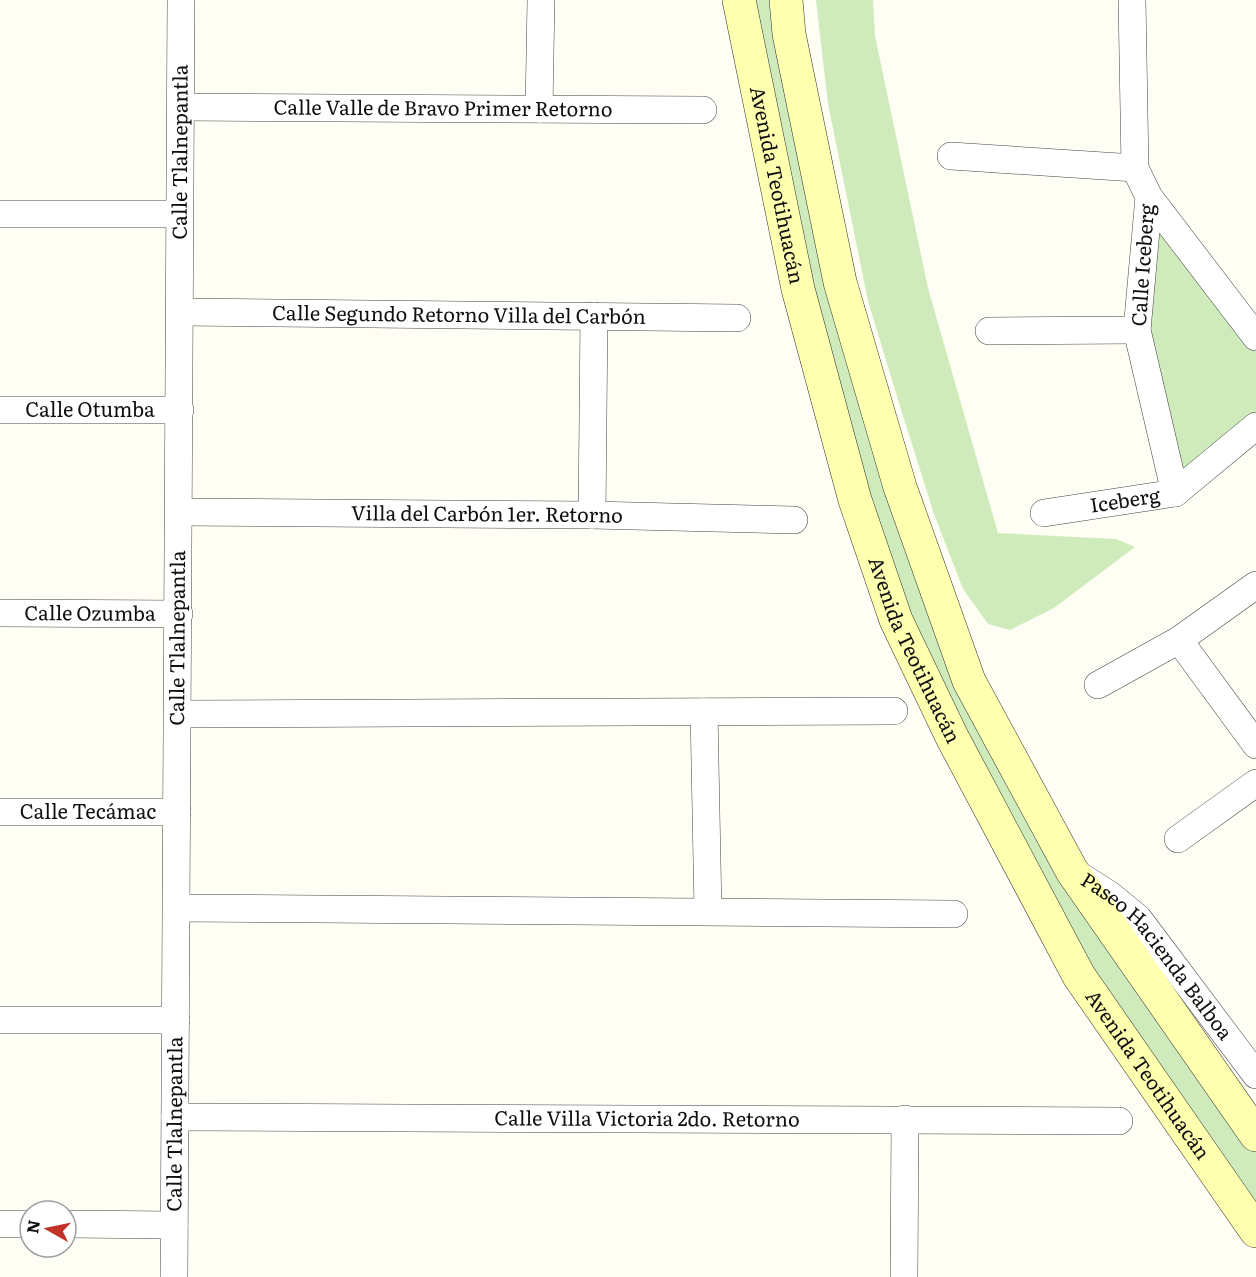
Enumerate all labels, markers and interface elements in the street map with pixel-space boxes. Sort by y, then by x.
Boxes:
street label: Calle Tlalnepantla [163,64,194,240]
street label: Avenida Teotihuacán [744,83,814,286]
street label: Calle Valle de Bravo Primer Retorno [273,91,613,122]
street label: Calle Iceberg [1122,202,1160,327]
street label: Calle Segundo Retorno Villa del Carbón [272,296,646,330]
street label: Calle Otumba [25,393,155,423]
street label: Iceberg [1088,478,1163,519]
street label: Villa del Carbón 1er. Retorno [351,496,623,529]
street label: Calle Tlalnepantla [160,550,191,726]
street label: Avenida Teotihuacán [862,552,970,748]
street label: Calle Ozumba [24,596,156,627]
street label: Calle Tecámac [20,795,156,825]
street label: Paseo Hacienda Balboa [1076,864,1242,1045]
street label: Avenida Teotihuacán [1080,982,1219,1165]
street label: Calle Tlalnepantla [157,1036,188,1212]
street label: Calle Villa Victoria 2do. Retorno [494,1101,800,1133]
north arrow [18,1199,78,1259]
text: N [19,1218,45,1235]

